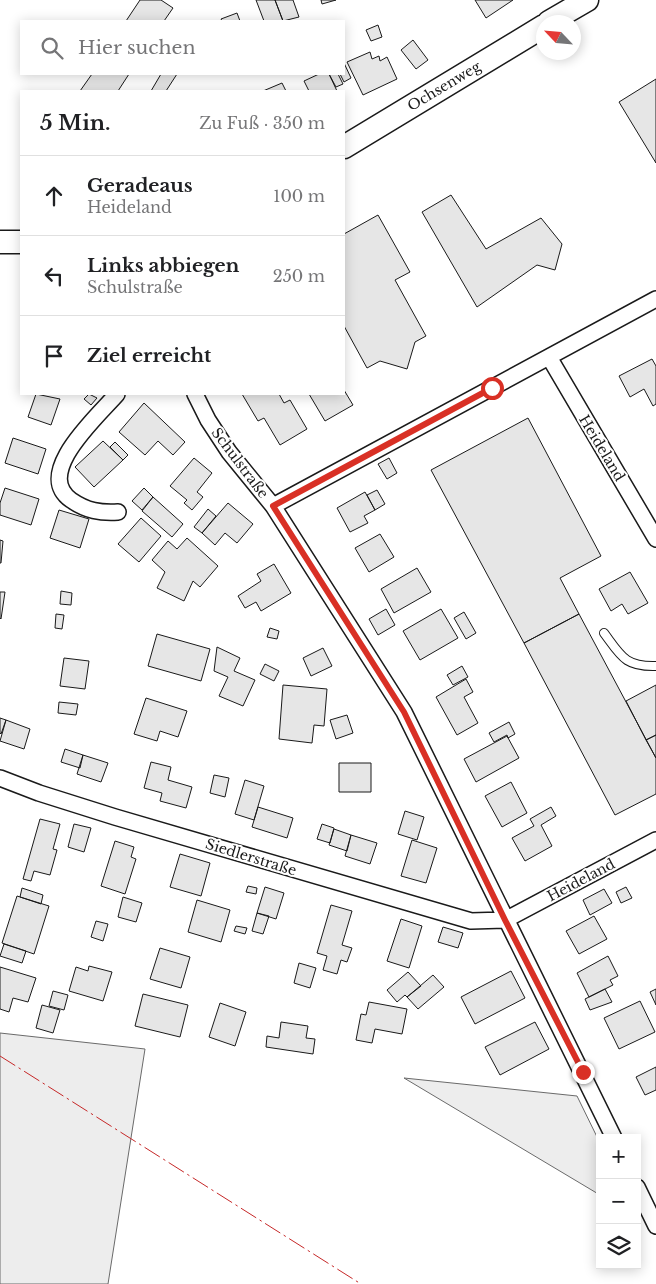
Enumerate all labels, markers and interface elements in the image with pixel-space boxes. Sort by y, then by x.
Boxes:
north arrow [536,15,581,60]
search box [20,20,345,75]
icon: search [38,34,66,62]
text: Hier suchen [78,36,196,59]
street label: Ochsenweg [404,57,484,115]
text: 5 Min. [40,110,110,136]
text: Zu Fuß · 350 m [199,113,325,133]
text: Geradeaus [87,174,193,197]
icon: ahead [40,182,68,210]
text: 100 m [273,186,325,206]
text: Heideland [87,197,172,217]
text: Links abbiegen [87,254,239,277]
icon: left [40,262,68,290]
text: 250 m [273,266,325,286]
text: Schulstraße [87,277,183,297]
icon: arrive [40,342,68,370]
text: Ziel erreicht [87,344,211,367]
route start [481,377,504,400]
street label: Heideland [575,412,629,485]
street label: Schulstraße [208,424,272,502]
street label: Siedlerstraße [203,835,299,879]
street label: Heideland [544,854,618,905]
route end [572,1061,595,1084]
map controls [596,1134,641,1269]
button: + [596,1134,641,1179]
button: − [596,1179,641,1224]
button: layers [596,1224,641,1269]

